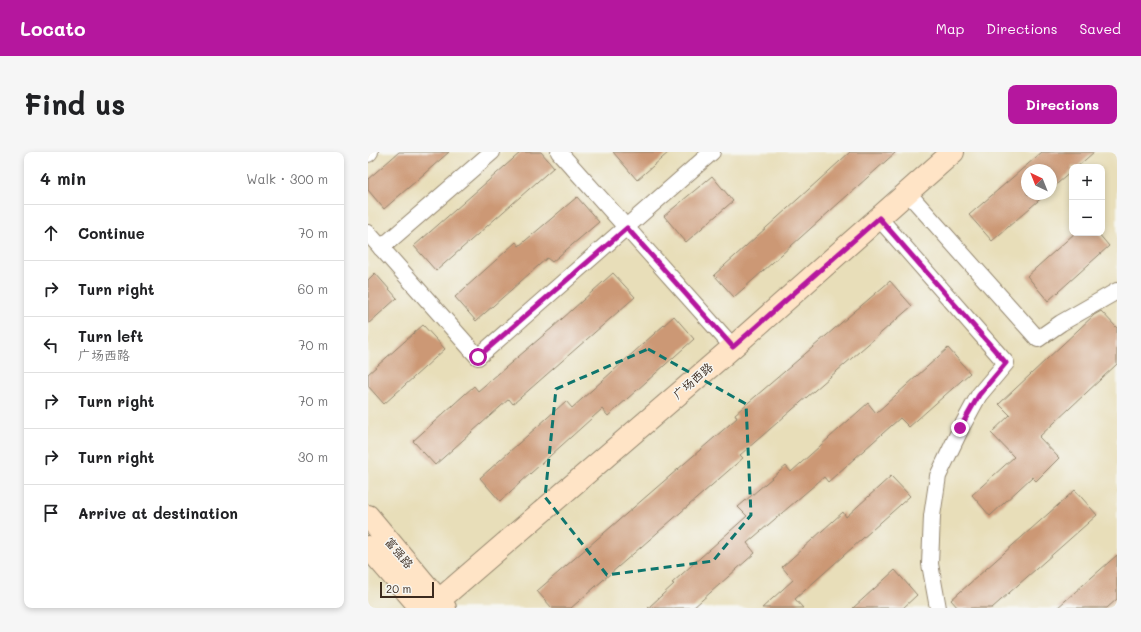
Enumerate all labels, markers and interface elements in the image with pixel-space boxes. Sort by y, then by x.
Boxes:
text: Locato [20,16,86,41]
text: Map [936,19,964,38]
text: Directions [986,19,1057,38]
text: Saved [1079,19,1121,38]
button: Directions [1008,85,1117,124]
text: Find us [24,86,125,122]
north arrow [1021,164,1057,200]
map controls [1069,164,1105,236]
button: + [1069,164,1105,200]
text: 4 min [40,167,86,189]
text: Walk · 300 m [246,170,328,187]
button: − [1069,200,1105,236]
icon: ahead [40,222,62,244]
text: Continue [78,223,145,243]
text: 70 m [298,224,328,241]
icon: right [40,278,62,300]
text: Turn right [78,279,155,299]
text: 60 m [298,280,328,297]
text: Turn left [78,326,143,346]
icon: left [40,334,62,356]
text: 70 m [298,336,328,353]
text: 广场西路 [78,346,130,363]
route start [469,348,487,366]
street label: 广场西路 [669,358,716,402]
icon: right [40,390,62,412]
text: Turn right [78,391,155,411]
text: 70 m [298,392,328,409]
route end [951,419,969,437]
icon: right [40,446,62,468]
text: Turn right [78,447,155,467]
text: 30 m [298,448,328,465]
icon: arrive [40,502,62,524]
text: Arrive at destination [78,503,238,523]
street label: 富强路 [382,533,417,571]
scale bar [380,580,434,599]
text: 20 m [386,581,411,596]

